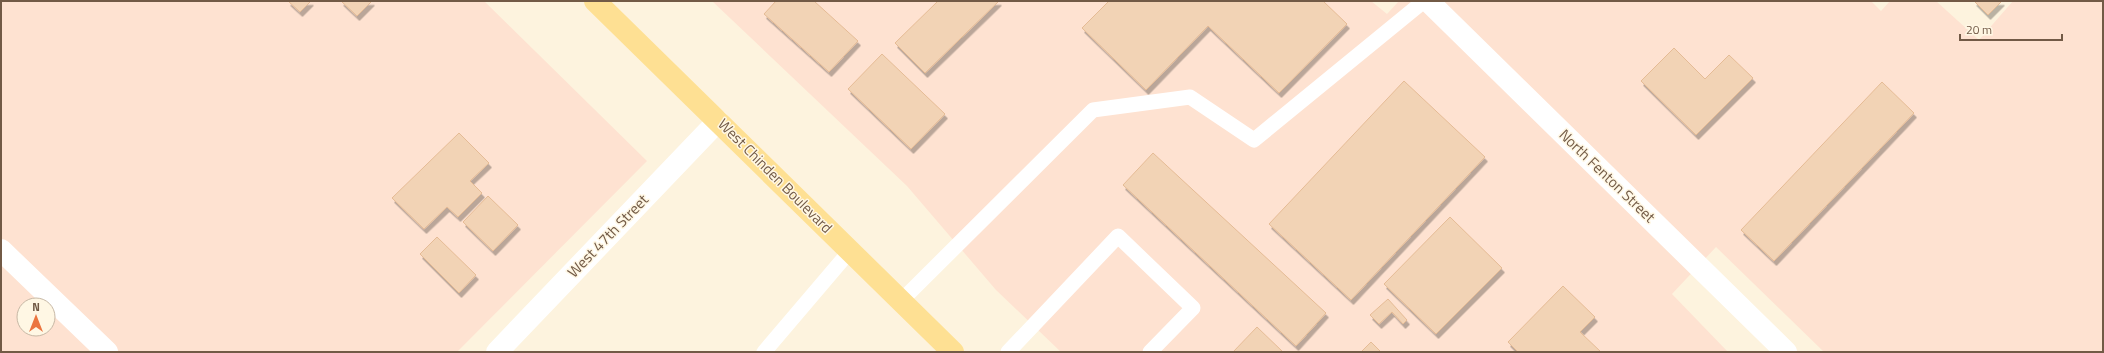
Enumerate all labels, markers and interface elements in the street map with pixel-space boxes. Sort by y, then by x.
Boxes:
scale bar [1960,16,2062,42]
text: 20 m [1966,20,1992,39]
street label: West Chinden Boulevard [713,113,838,238]
street label: North Fenton Street [1554,124,1661,228]
street label: West 47th Street [562,188,654,283]
north arrow [16,297,56,337]
text: N [32,299,40,315]

